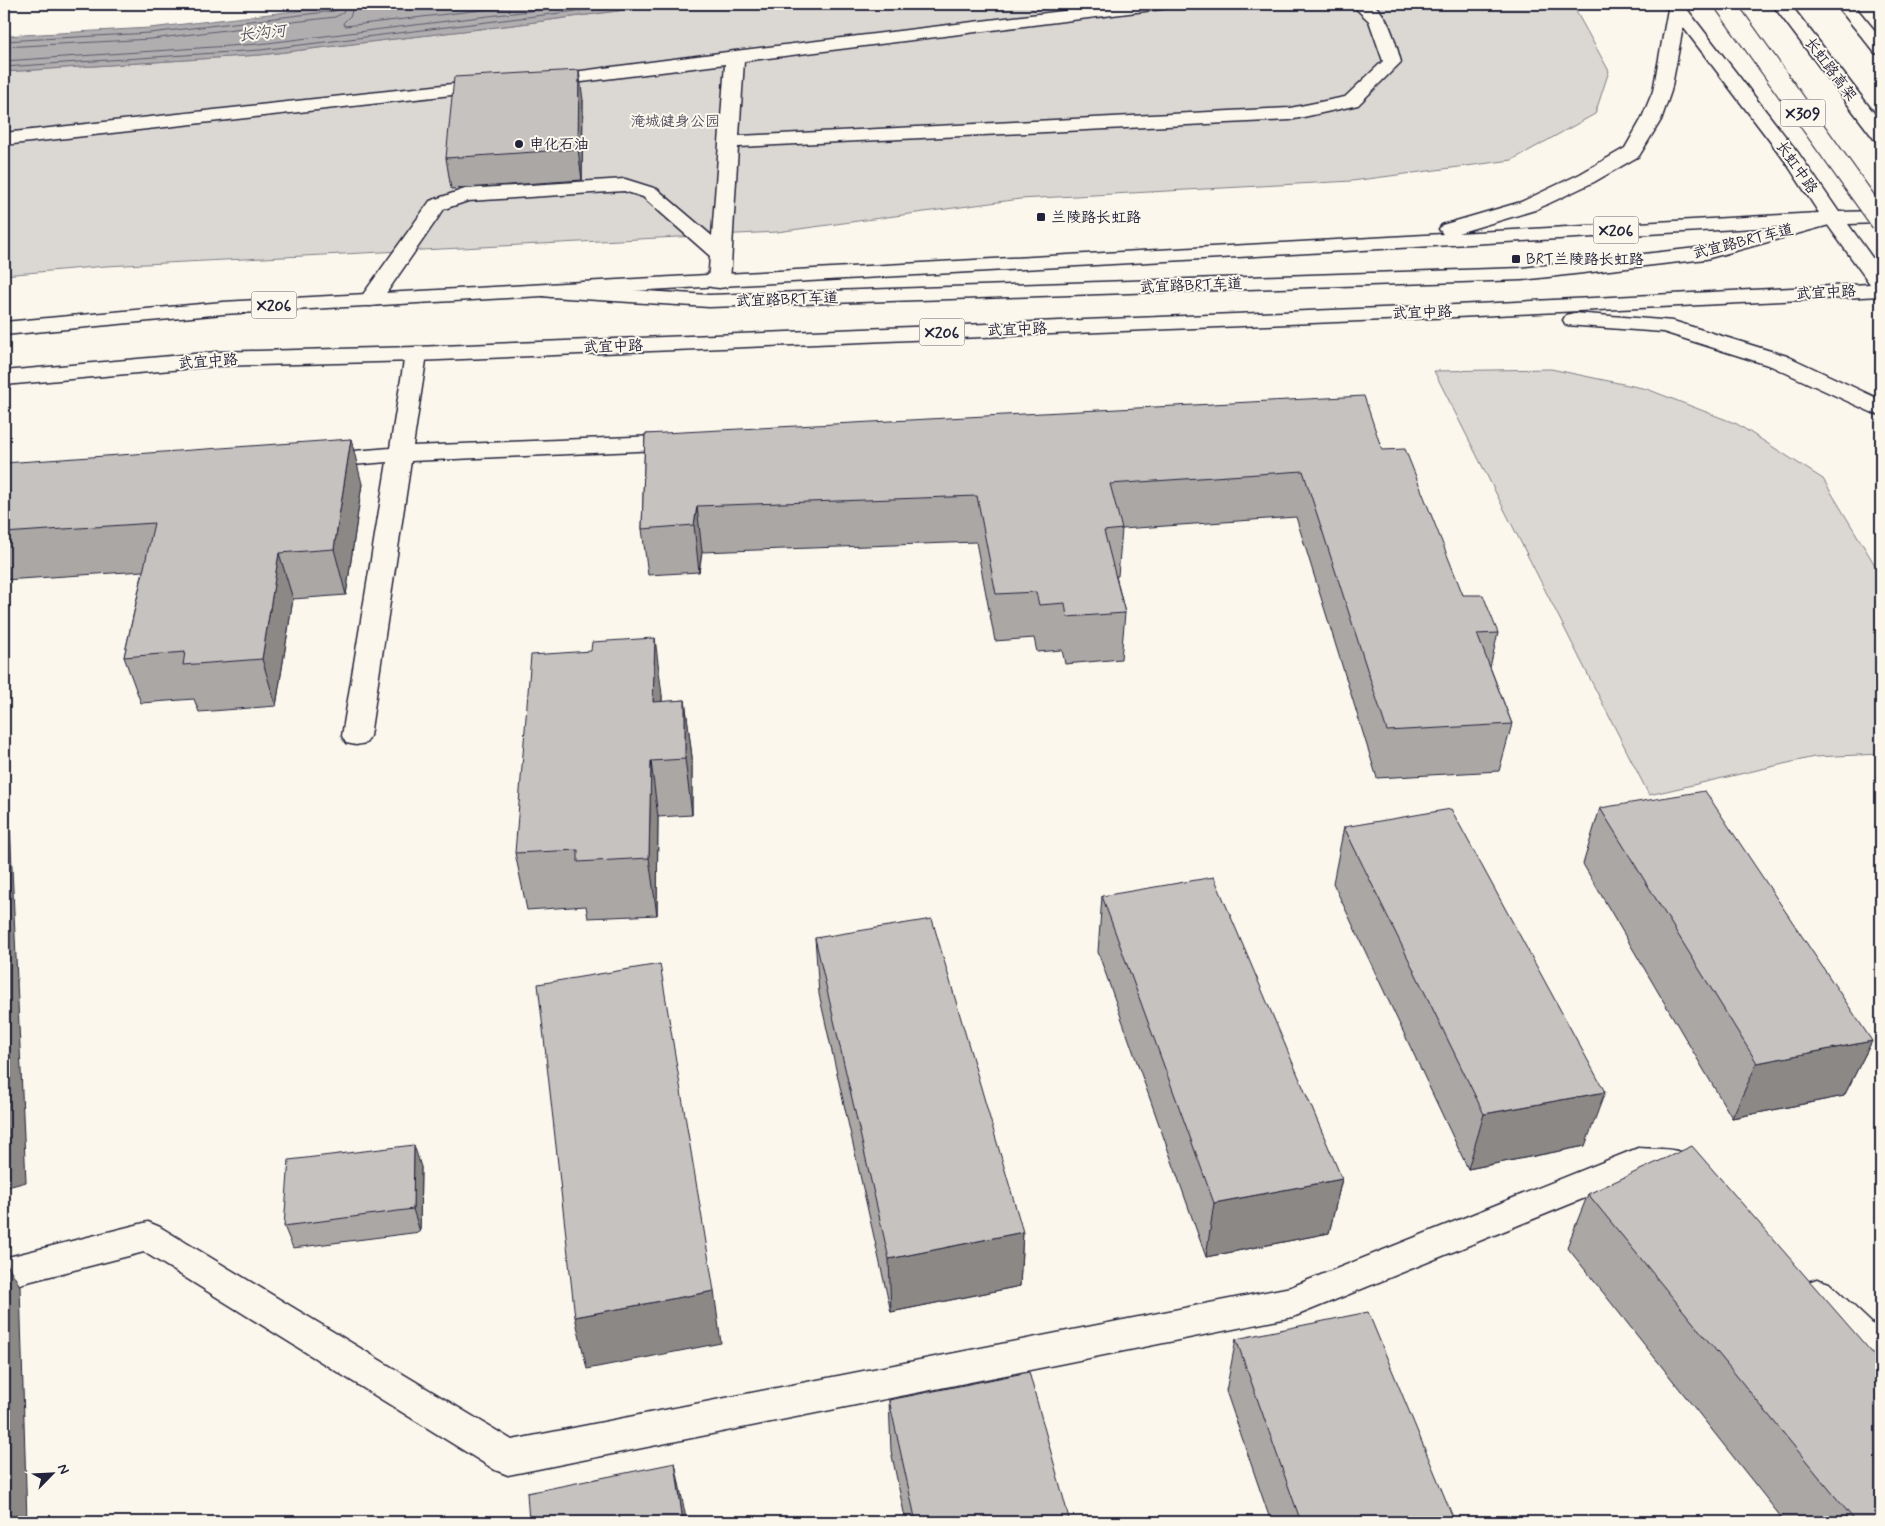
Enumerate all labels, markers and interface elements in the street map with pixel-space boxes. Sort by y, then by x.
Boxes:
water label: 长沟河 [237,20,290,46]
street label: 长虹路高架 [1800,34,1861,106]
road number: X309 [1780,100,1826,126]
park label: 淹城健身公园 [630,112,720,132]
place label: 申化石油 [529,135,589,155]
street label: 长虹中路 [1771,137,1822,198]
marker: 申化石油 [513,138,525,150]
place label: 兰陵路长虹路 [1051,208,1141,228]
marker: 兰陵路长虹路 [1035,211,1047,223]
road number: X206 [1594,216,1638,244]
street label: 武宜路BRT车道 [1691,220,1796,264]
place label: BRT兰陵路长虹路 [1526,250,1644,270]
marker: BRT兰陵路长虹路 [1510,253,1522,265]
street label: 武宜路BRT车道 [1139,274,1243,298]
street label: 武宜中路 [1796,281,1857,305]
street label: 武宜路BRT车道 [735,288,839,312]
road number: X206 [252,292,296,318]
street label: 武宜中路 [1392,302,1452,324]
road number: X206 [920,318,964,346]
street label: 武宜中路 [987,319,1047,341]
street label: 武宜中路 [583,336,643,358]
street label: 武宜中路 [177,350,239,374]
north arrow [28,1448,78,1498]
text: N [53,1461,73,1477]

